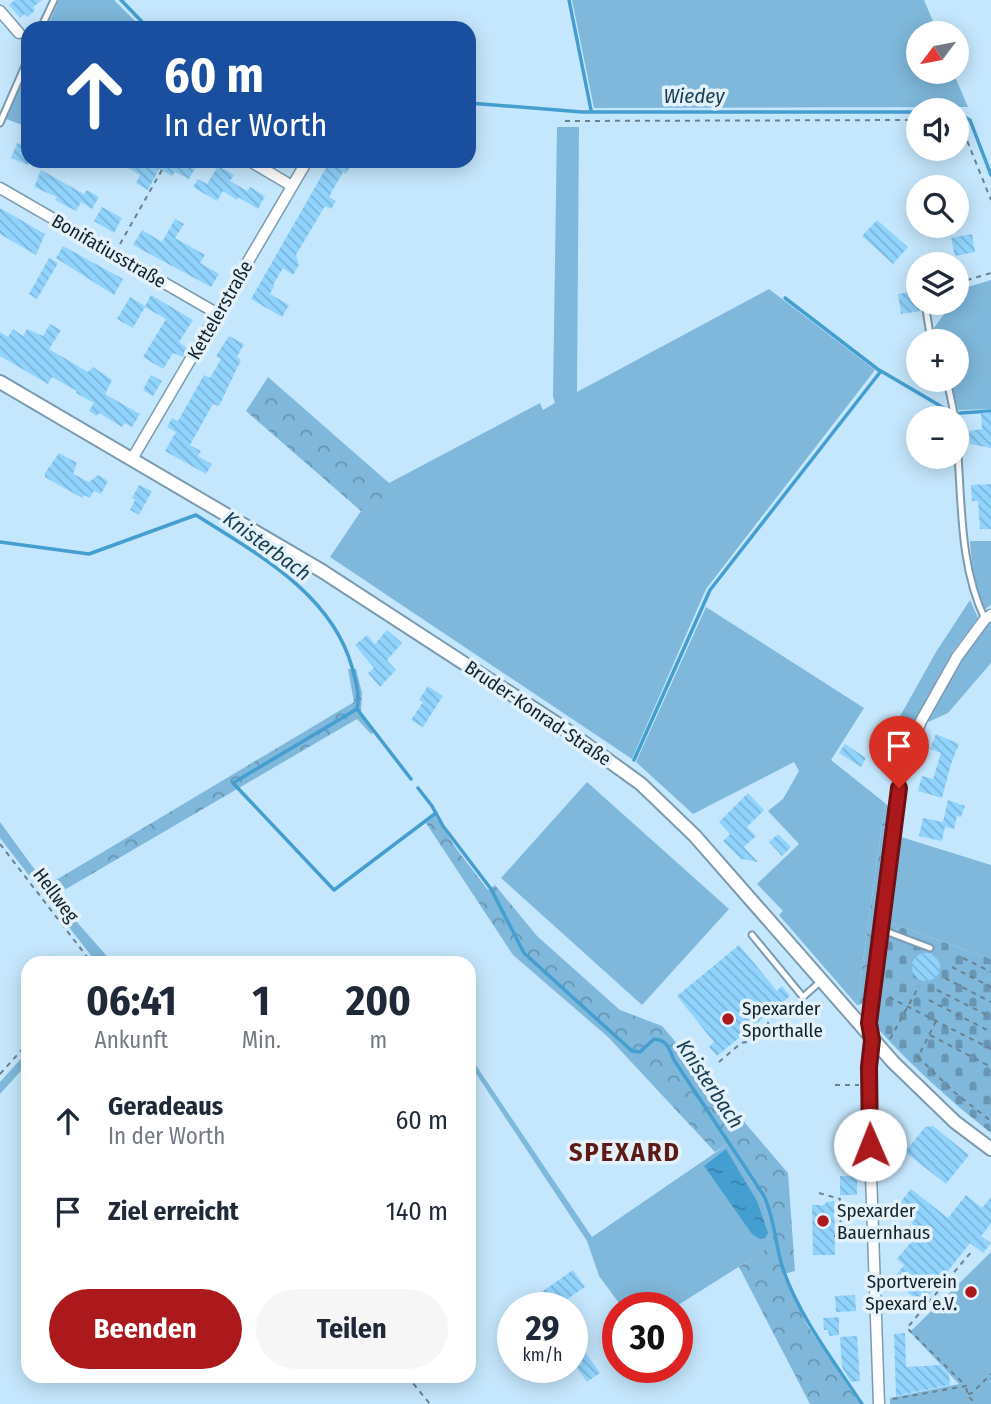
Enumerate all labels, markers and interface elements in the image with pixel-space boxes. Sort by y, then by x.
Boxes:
north arrow [906,21,970,84]
map controls [906,21,969,469]
text: 60 m [164,46,264,105]
icon: ahead [49,49,140,140]
water label: Wiedey [663,83,725,109]
button: sound [906,98,969,161]
text: In der Worth [164,106,327,144]
button: search [906,175,969,238]
street label: Bonifatiusstraße [48,209,170,293]
button: layers [906,252,969,315]
street label: Kettelerstraße [182,256,258,364]
button: + [906,329,969,392]
button: − [906,406,969,469]
water label: Knisterbach [218,506,316,586]
street label: Bruder-Konrad-Straße [460,655,616,771]
pin [869,716,929,788]
icon: arrive [880,727,918,765]
street label: Hellweg [28,863,84,927]
text: 06:41 [86,976,177,1026]
text: 1 [252,976,270,1026]
text: 200 [346,976,411,1026]
place label: Spexarder Sporthalle [742,997,823,1042]
marker: Spexarder Sporthalle [720,1011,736,1027]
text: Ankunft [95,1026,168,1054]
text: Min. [242,1026,281,1054]
text: m [370,1026,387,1054]
water label: Knisterbach [671,1035,749,1133]
text: Geradeaus [108,1091,223,1122]
icon: ahead [49,1102,87,1140]
text: 60 m [395,1105,448,1136]
position arrow [833,1108,907,1182]
text: In der Worth [108,1122,225,1150]
district label: SPEXARD [569,1137,681,1168]
icon: arrive [49,1193,87,1231]
text: Ziel erreicht [108,1196,239,1227]
text: 140 m [386,1196,448,1227]
place label: Spexarder Bauernhaus [837,1199,930,1244]
marker: Spexarder Bauernhaus [815,1213,831,1229]
place label: Sportverein Spexard e.V. [865,1270,957,1315]
marker: Sportverein Spexard e.V. [963,1284,979,1300]
button: Beenden [49,1289,242,1369]
button: Teilen [256,1289,448,1369]
speed limit sign: 30 [602,1292,693,1383]
text: 29 [525,1307,560,1349]
text: km/h [522,1344,563,1366]

